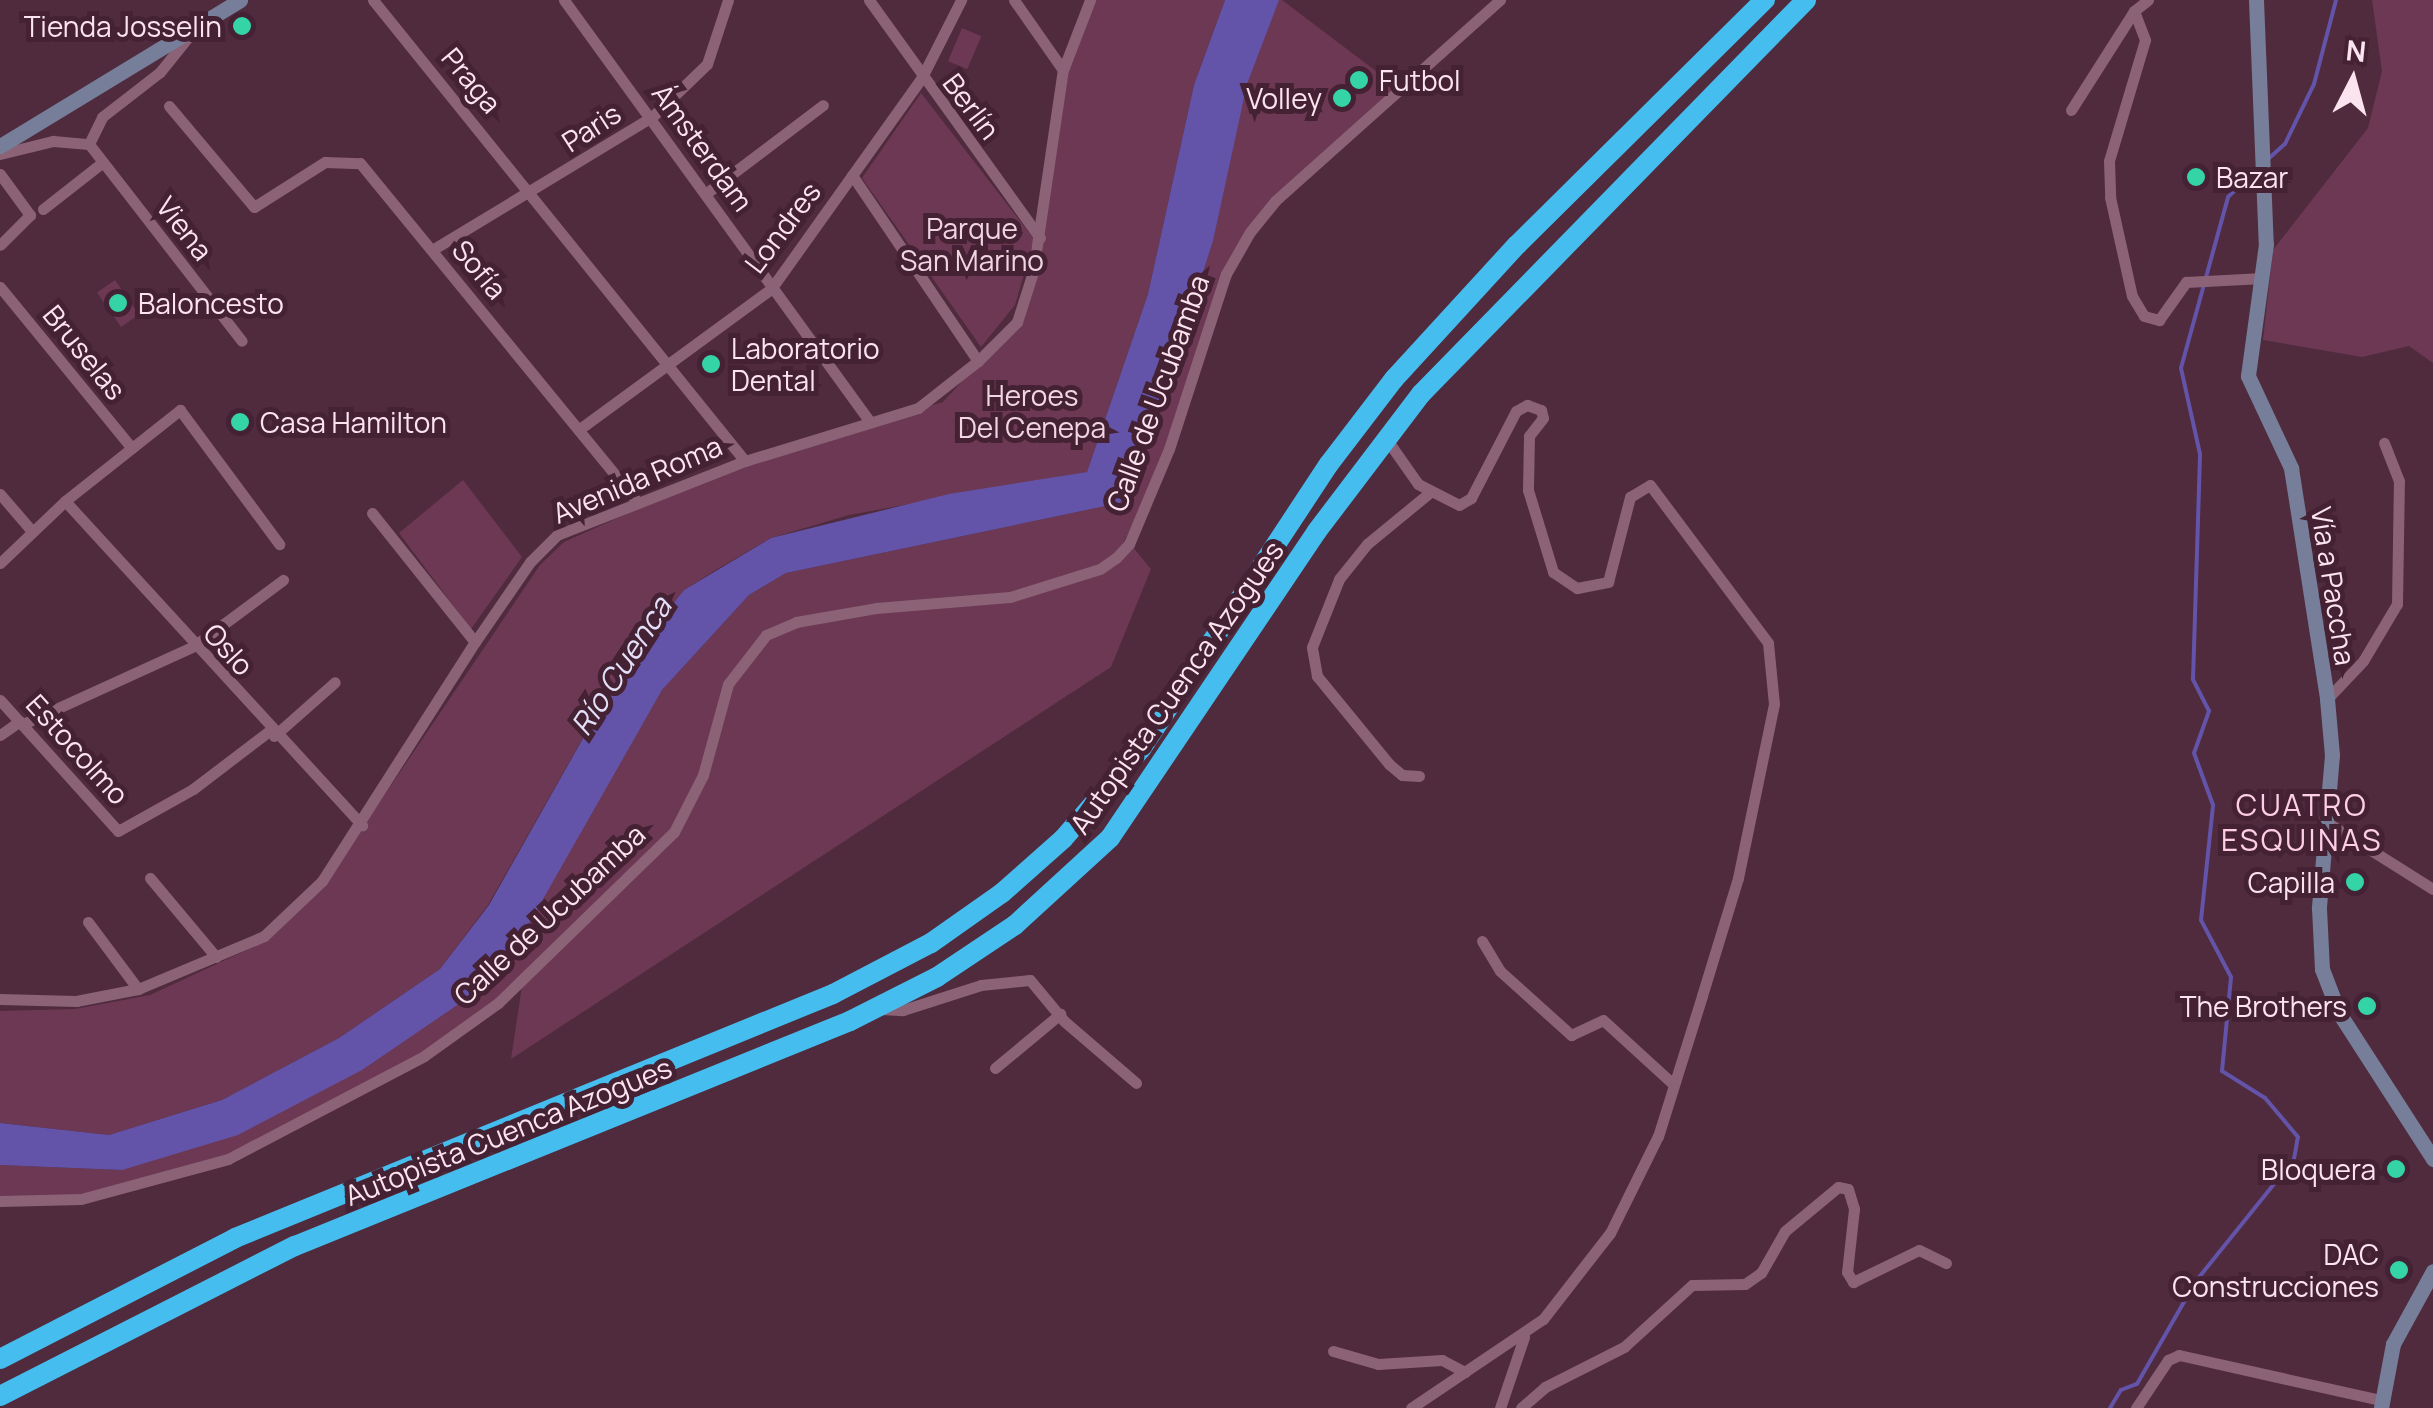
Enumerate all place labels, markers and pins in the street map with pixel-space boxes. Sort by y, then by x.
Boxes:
place label: Tienda Josselin [24,9,222,43]
marker: Tienda Josselin [231,15,253,37]
place label: Futbol [1379,63,1461,97]
marker: Futbol [1348,69,1370,91]
place label: Volley [1246,81,1322,115]
marker: Volley [1331,87,1353,109]
place label: Bazar [2216,160,2288,194]
marker: Bazar [2185,166,2207,188]
place label: Baloncesto [138,286,284,320]
marker: Baloncesto [107,292,129,314]
place label: Laboratorio Dental [731,331,879,397]
marker: Laboratorio Dental [700,353,722,375]
place label: Casa Hamilton [260,405,447,439]
marker: Casa Hamilton [229,411,251,433]
place label: Capilla [2248,865,2335,899]
marker: Capilla [2344,871,2366,893]
place label: The Brothers [2180,989,2347,1023]
marker: The Brothers [2356,995,2378,1017]
place label: Bloquera [2261,1152,2376,1186]
marker: Bloquera [2385,1158,2407,1180]
place label: DAC Construcciones [2172,1237,2379,1303]
marker: DAC Construcciones [2388,1259,2410,1281]

